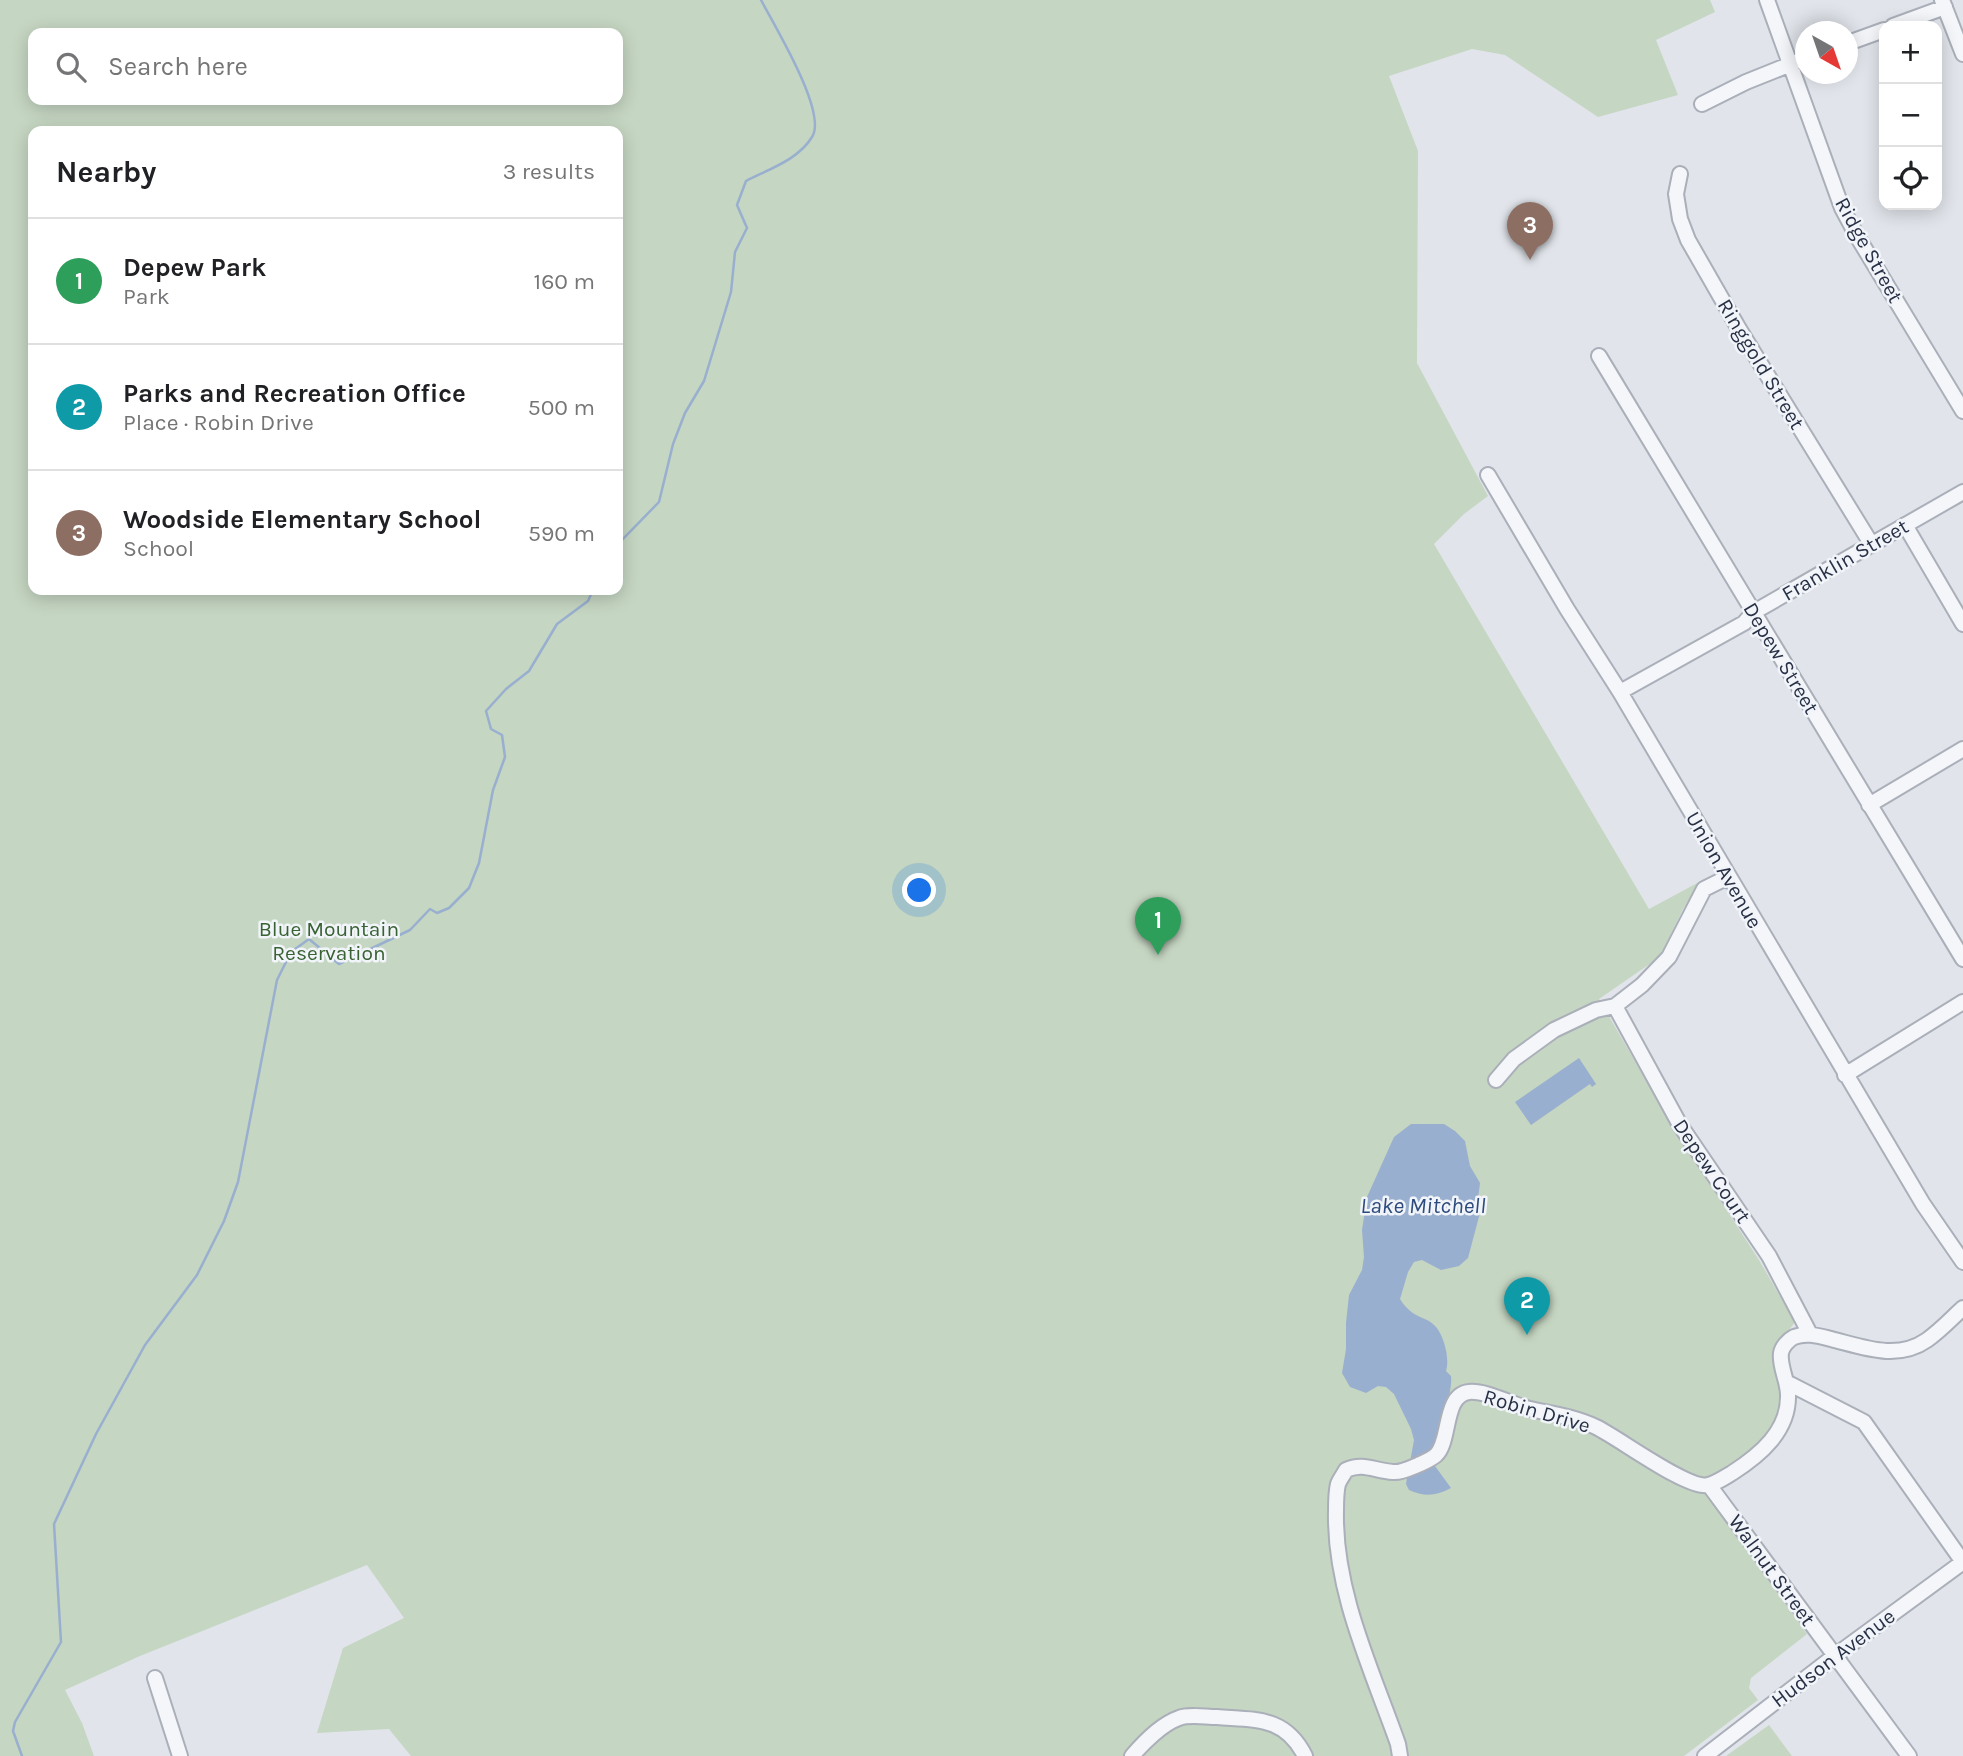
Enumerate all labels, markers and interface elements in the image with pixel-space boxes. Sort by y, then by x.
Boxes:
north arrow [1795,21,1858,84]
map controls [1879,21,1942,210]
button: + [1879,21,1942,84]
search box [28,28,623,105]
icon: search [52,48,90,86]
text: Search here [108,51,248,82]
button: − [1879,84,1942,147]
button: locate [1879,147,1942,210]
text: Nearby [56,154,156,190]
text: 3 results [503,158,595,185]
street label: Ridge Street [1830,193,1908,307]
pin: 3 [1507,202,1553,260]
text: Depew Park [123,252,266,283]
text: 1 [75,268,83,295]
text: 160 m [534,268,595,295]
text: Park [123,283,170,310]
street label: Ringgold Street [1713,294,1809,434]
text: Parks and Recreation Office [123,378,466,409]
text: 2 [72,394,86,421]
text: 500 m [528,394,595,421]
text: Place · Robin Drive [123,409,314,436]
text: Woodside Elementary School [123,504,481,535]
street label: Franklin Street [1777,514,1913,606]
text: 3 [72,520,86,547]
text: 590 m [528,520,595,547]
text: School [123,535,194,562]
street label: Depew Street [1738,598,1824,718]
street label: Union Avenue [1681,807,1767,933]
your location [902,873,936,907]
pin: 1 [1135,897,1181,955]
park label: Blue Mountain Reservation [259,917,399,965]
street label: Depew Court [1668,1114,1756,1228]
water label: Lake Mitchell [1360,1192,1486,1219]
pin: 2 [1504,1277,1550,1335]
street label: Robin Drive [1481,1384,1593,1438]
street label: Walnut Street [1724,1510,1820,1630]
street label: Hudson Avenue [1766,1604,1900,1712]

